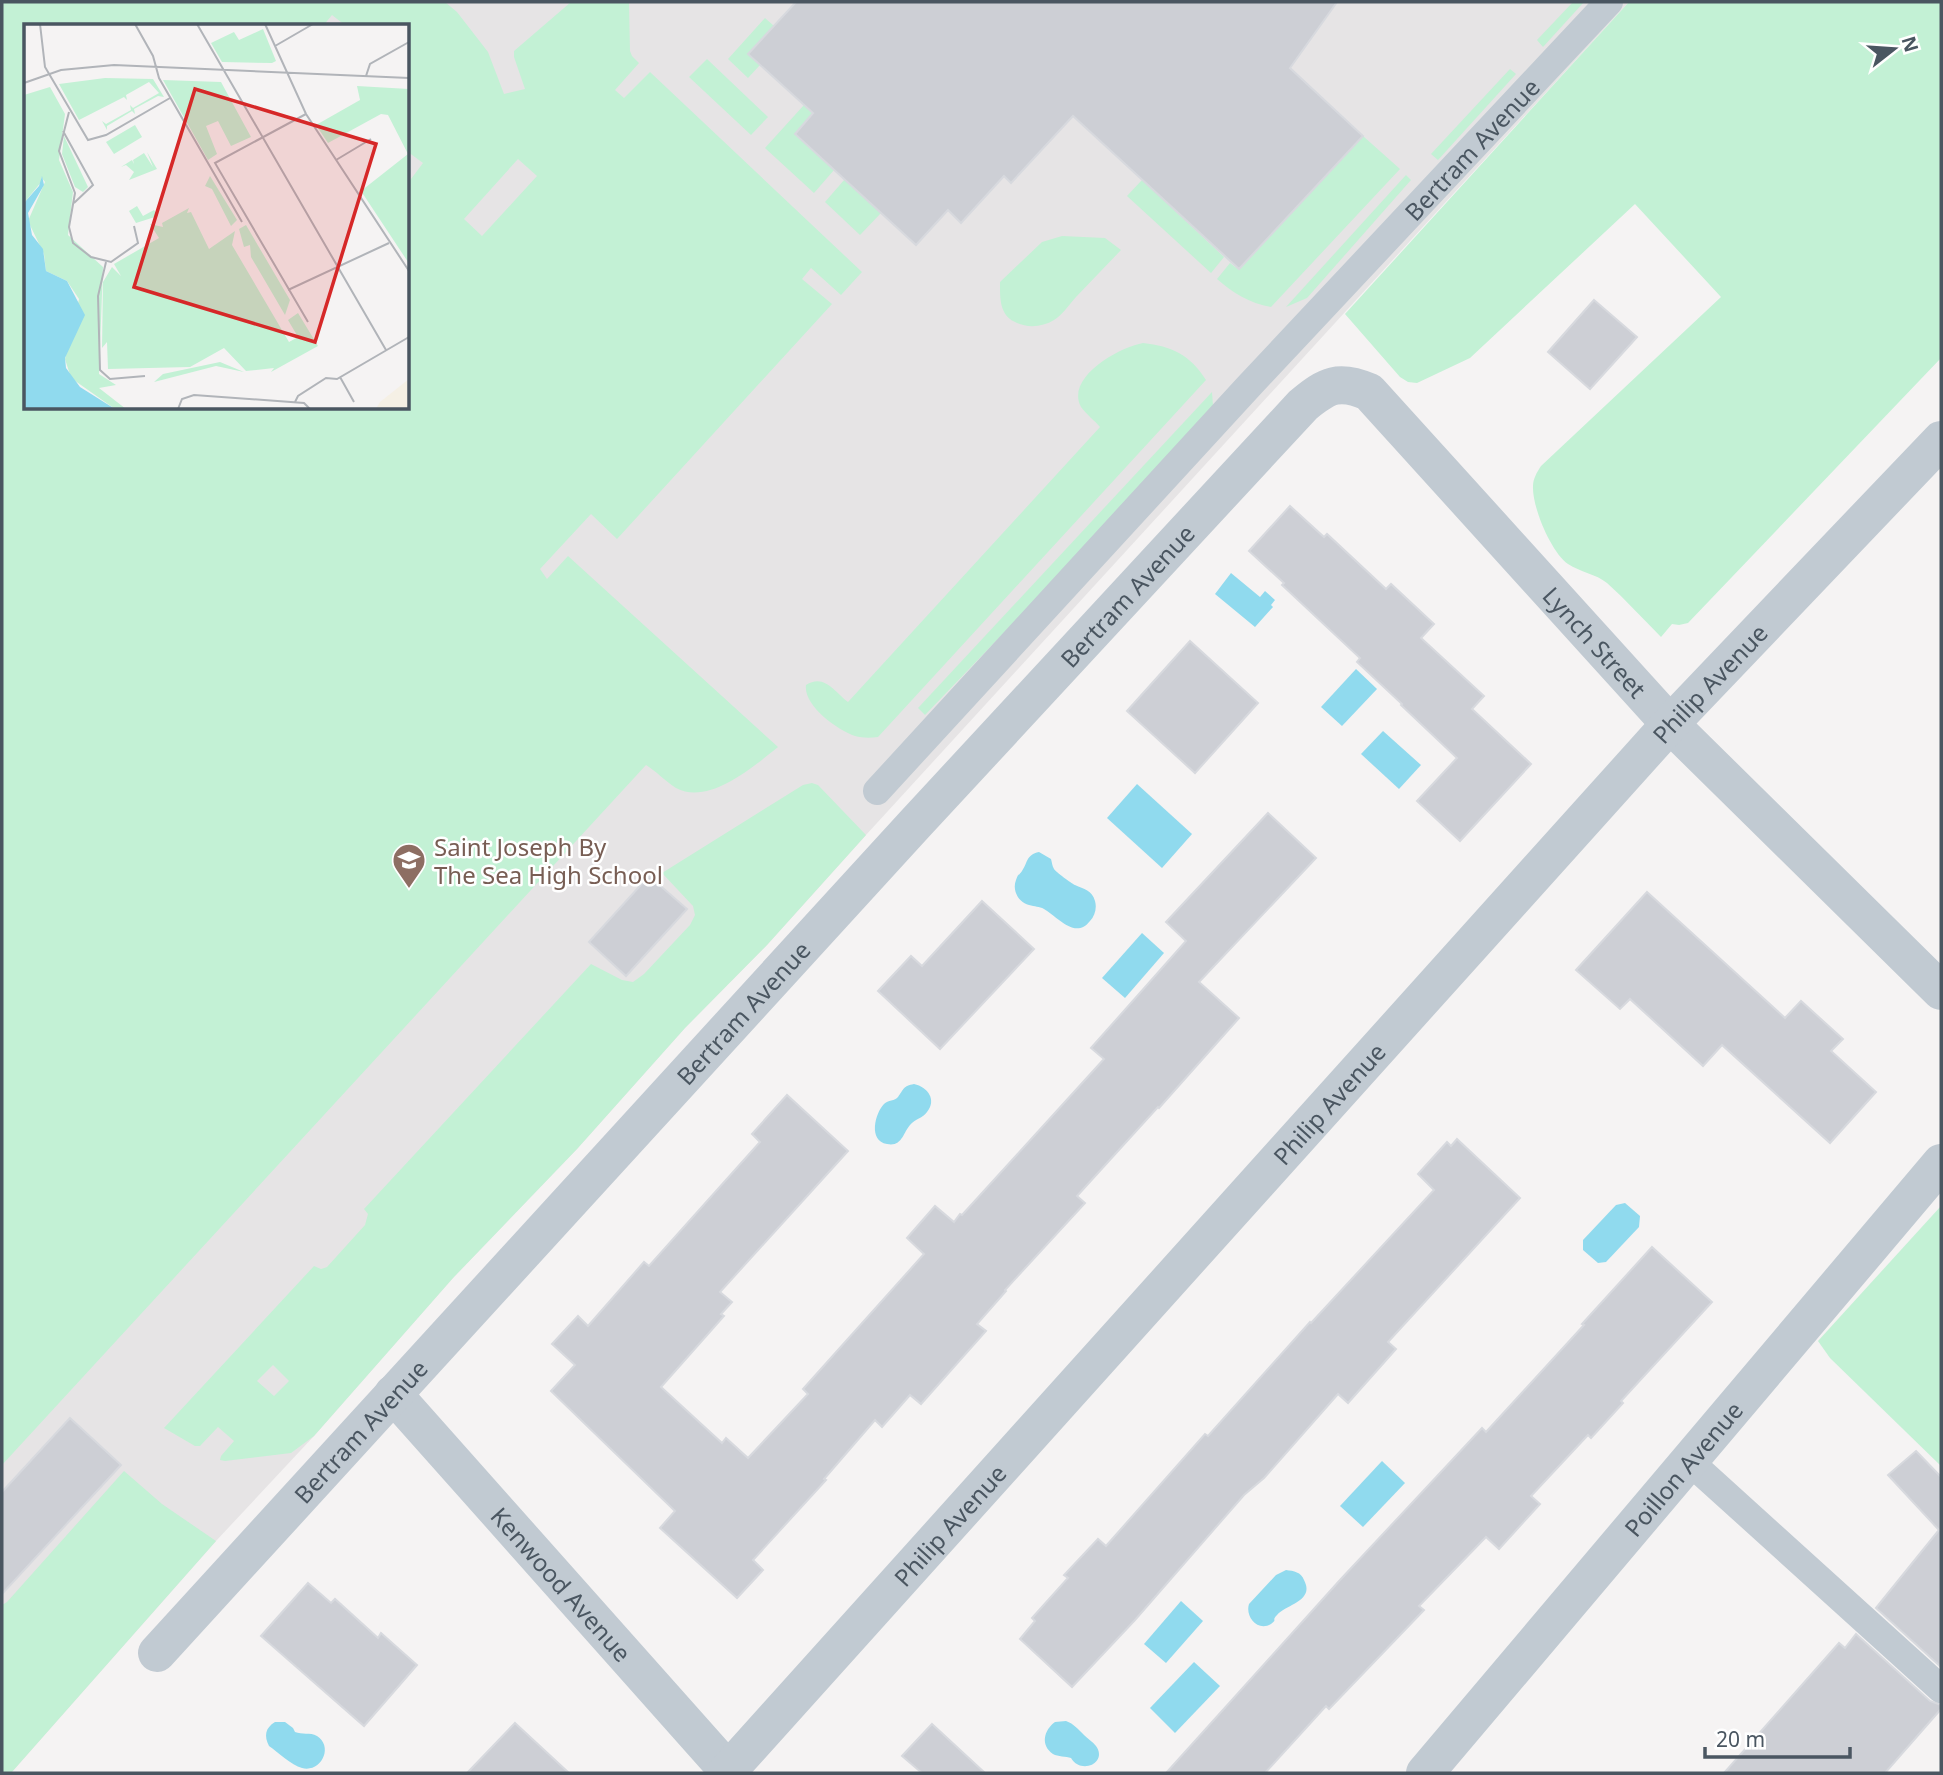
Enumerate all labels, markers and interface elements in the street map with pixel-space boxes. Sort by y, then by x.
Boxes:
north arrow [1859,14,1929,84]
inset map [24,24,410,410]
text: N [1896,33,1925,55]
street label: Bertram Avenue [1396,71,1546,227]
street label: Bertram Avenue [1052,517,1201,674]
street label: Lynch Street [1536,579,1655,705]
street label: Philip Avenue [1644,616,1774,750]
place label: Saint Joseph By The Sea High School [434,830,663,891]
school or university icon: Saint Joseph By The Sea High School [390,841,428,890]
street label: Bertram Avenue [669,933,817,1091]
street label: Philip Avenue [1265,1035,1392,1171]
street label: Bertram Avenue [286,1352,434,1510]
street label: Poillon Avenue [1616,1394,1749,1543]
street label: Philip Avenue [886,1457,1013,1593]
street label: Kenwood Avenue [484,1499,639,1668]
scale bar [1705,1716,1850,1760]
text: 20 m [1716,1725,1765,1753]

